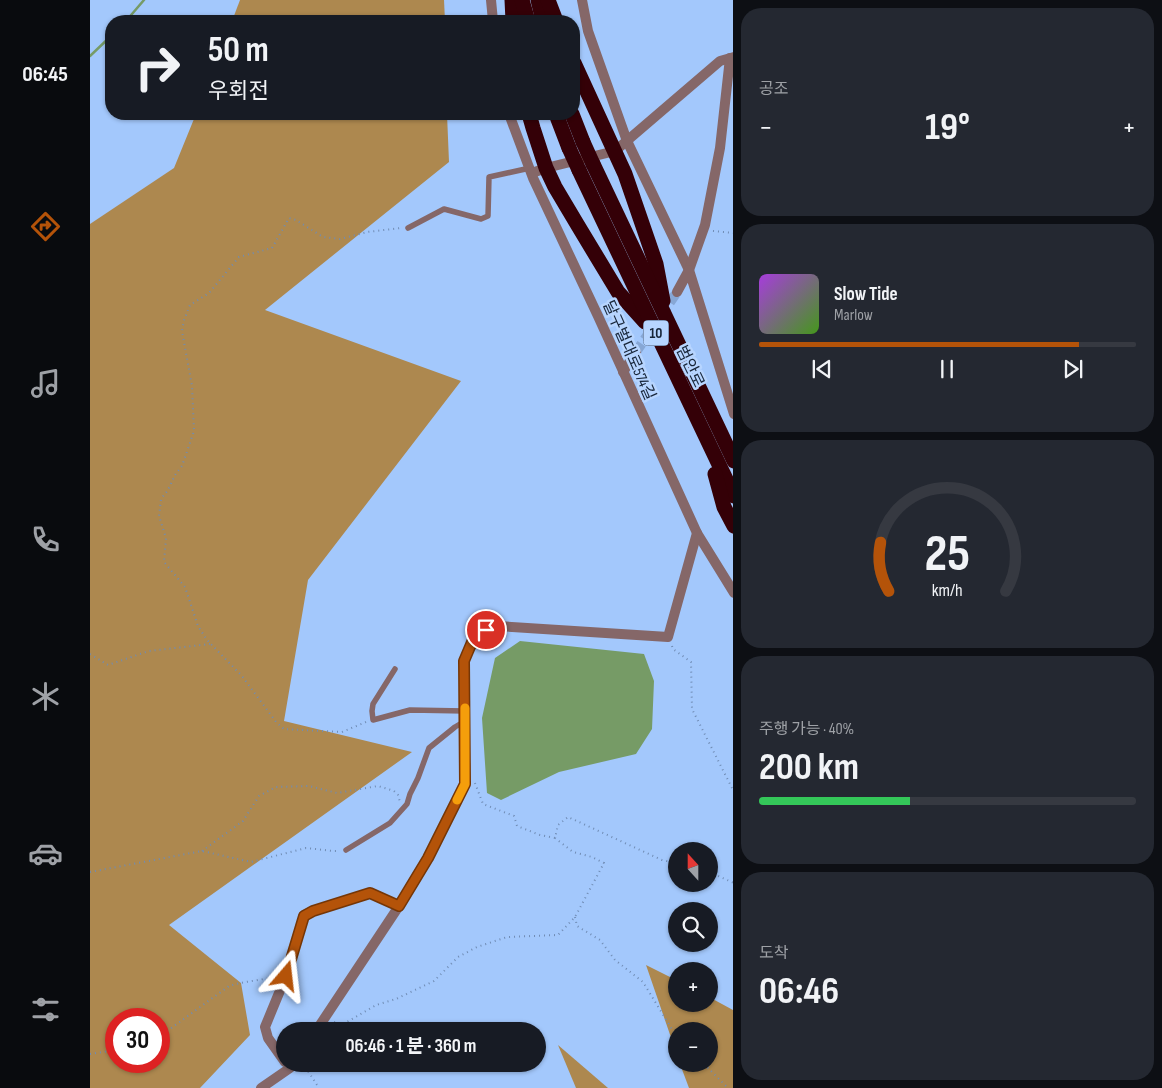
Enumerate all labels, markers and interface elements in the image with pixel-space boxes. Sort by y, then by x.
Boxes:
text: 50 m [208,29,269,72]
icon: right [125,35,190,100]
text: 06:45 [22,61,68,88]
text: 우회전 [208,78,269,105]
text: 공조 [759,80,788,99]
text: 19° [925,105,970,150]
text: − [759,111,773,144]
text: + [1122,111,1136,144]
icon: directions [28,209,63,244]
text: Slow Tide [834,283,898,306]
street label: 달구벌대로574길 [598,298,659,403]
text: Marlow [834,306,873,325]
road number: 10 [644,320,668,346]
street label: 범안로 [671,343,708,391]
icon: previous [808,355,836,383]
icon: pause [933,355,961,383]
icon: next [1059,355,1087,383]
icon: music [28,366,63,401]
icon: phone [28,522,63,557]
text: 25 [925,523,970,586]
text: km/h [932,580,963,601]
pin [465,609,507,651]
icon: arrive [472,616,500,644]
icon: climate [28,679,63,714]
text: 주행 가능 · 40% [759,720,854,739]
text: 200 km [759,745,859,790]
icon: car [28,836,63,871]
north arrow [668,842,718,892]
map controls [668,842,718,1072]
button: search [668,902,718,952]
text: 도착 [759,944,788,963]
position arrow [259,949,311,1001]
button: + [668,962,718,1012]
text: 06:46 [759,969,839,1014]
icon: filters [28,992,63,1027]
speed limit sign: 30 [105,1008,170,1073]
button: − [668,1022,718,1072]
text: 06:46 · 1 분 · 360 m [346,1035,476,1058]

